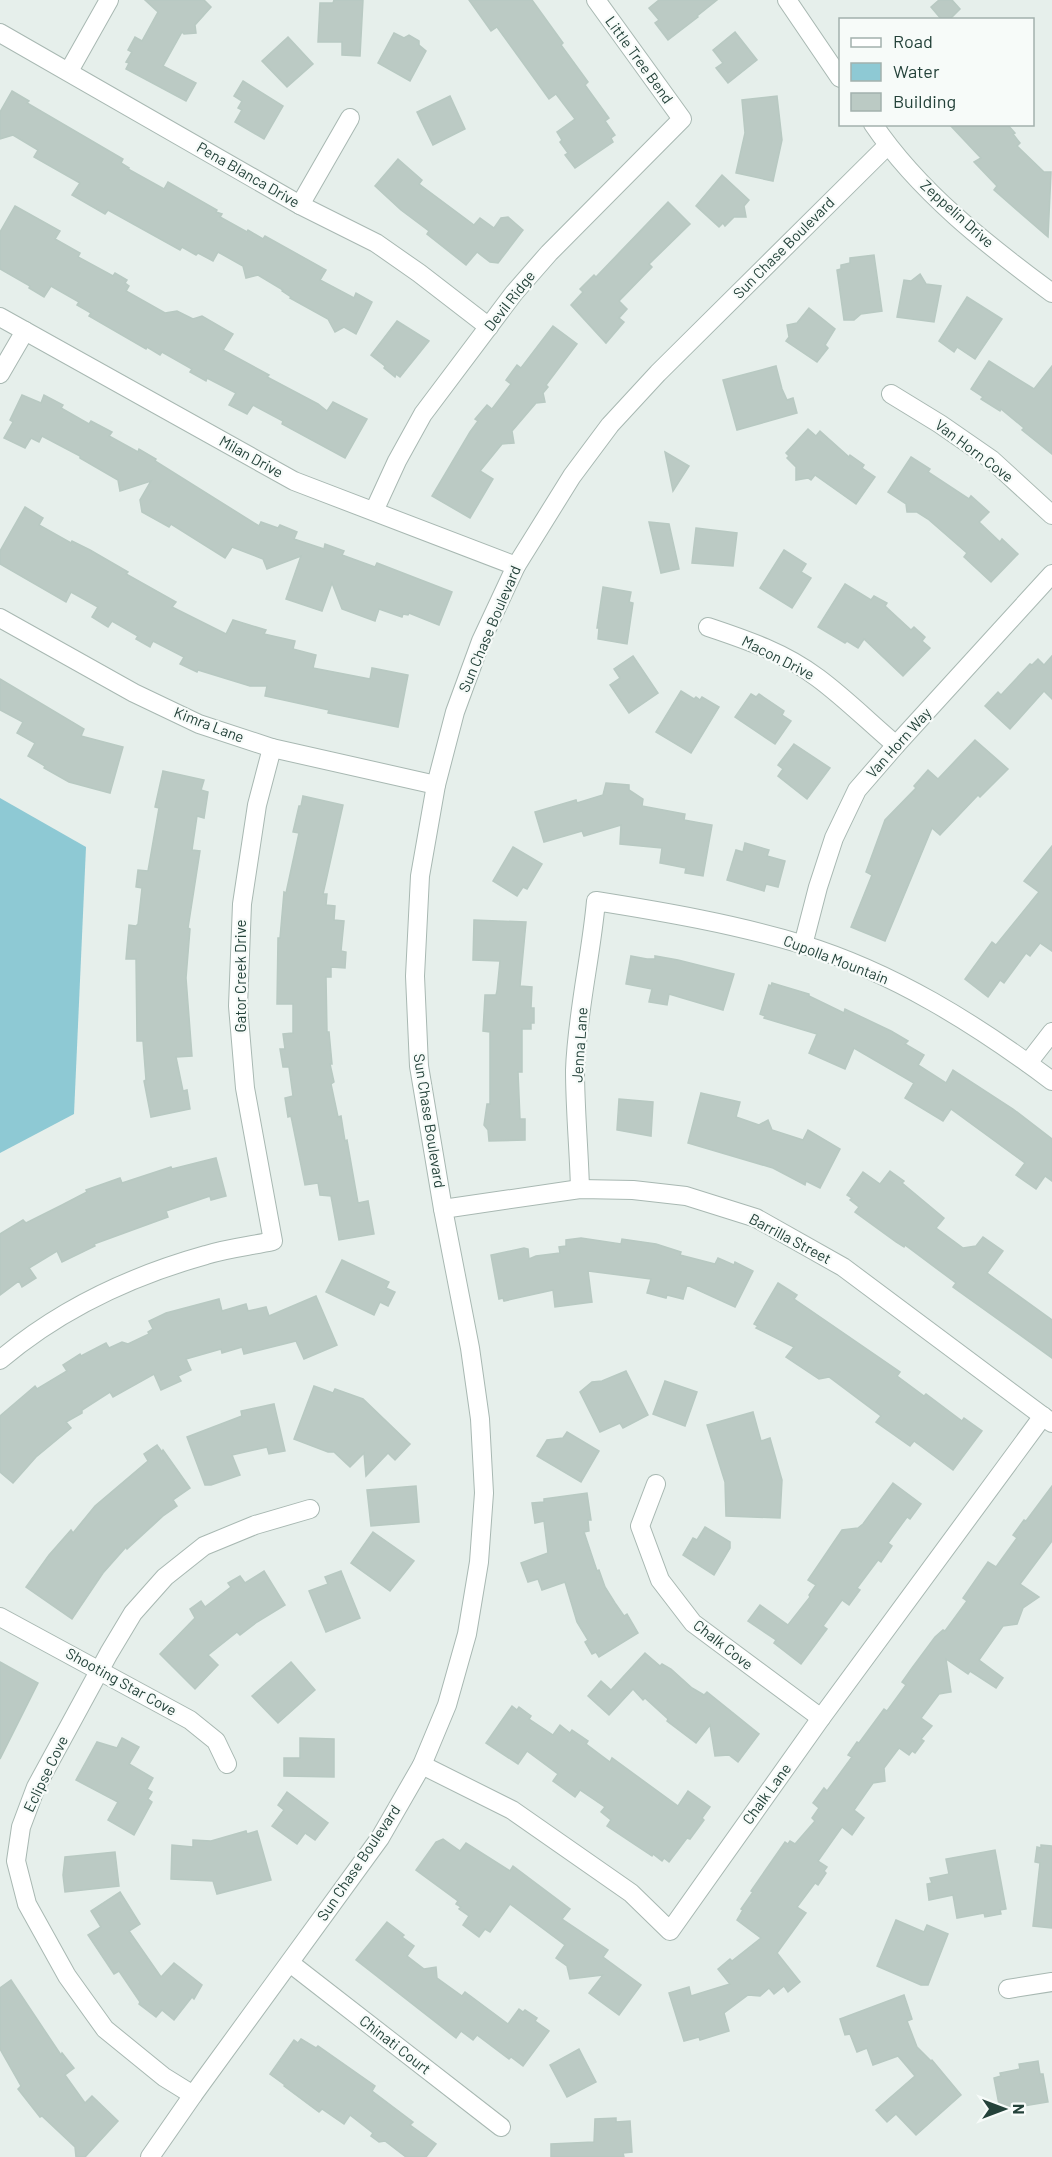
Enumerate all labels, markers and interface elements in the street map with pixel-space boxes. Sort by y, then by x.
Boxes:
street label: Little Tree Bend [602,12,677,107]
legend [839,18,1034,126]
text: Road [893,30,933,52]
text: Water [893,60,940,82]
text: Building [893,90,956,112]
street label: Pena Blanca Drive [194,137,303,211]
street label: Zeppelin Drive [917,176,998,251]
street label: Sun Chase Boulevard [729,193,838,302]
street label: Devil Ridge [480,267,538,334]
street label: Van Horn Cove [932,415,1017,485]
street label: Milan Drive [216,431,287,481]
street label: Sun Chase Boulevard [454,562,524,695]
street label: Macon Drive [739,631,818,683]
street label: Kimra Lane [172,702,247,746]
street label: Van Horn Way [862,703,935,781]
street label: Gator Creek Drive [231,920,249,1032]
street label: Cupolla Mountain [781,931,891,987]
street label: Jenna Lane [567,1007,591,1083]
street label: Sun Chase Boulevard [410,1052,450,1189]
street label: Barrilla Street [746,1209,835,1267]
street label: Chalk Cove [690,1615,757,1673]
street label: Shooting Star Cove [63,1643,180,1719]
street label: Eclipse Cove [19,1733,71,1815]
street label: Chalk Lane [738,1759,794,1827]
street label: Sun Chase Boulevard [313,1801,404,1924]
street label: Chinati Court [356,2011,435,2078]
north arrow [974,2079,1034,2139]
text: N [1010,2104,1029,2114]

